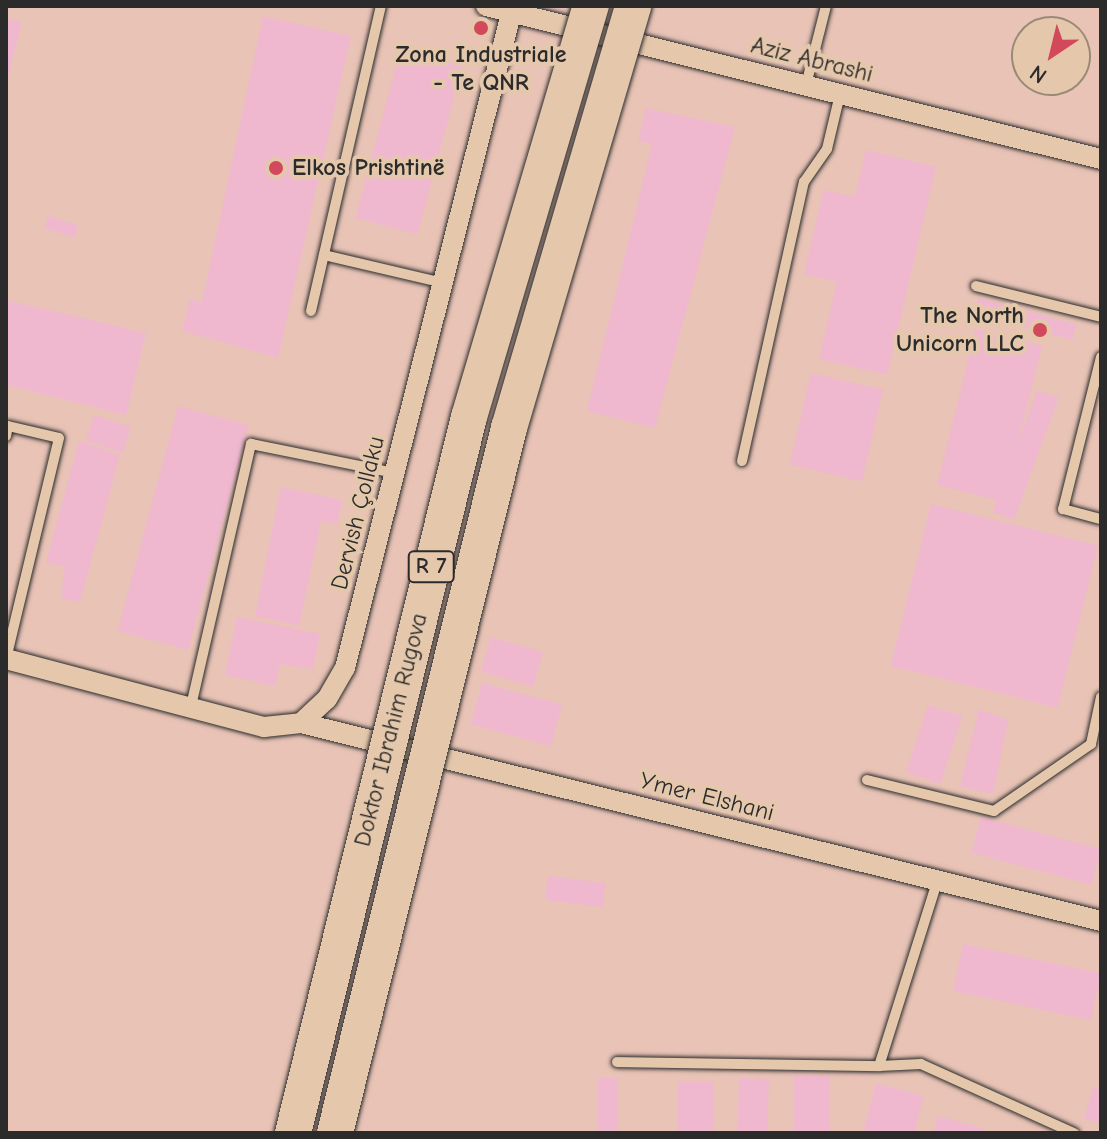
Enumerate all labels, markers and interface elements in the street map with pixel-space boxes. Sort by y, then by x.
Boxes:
north arrow [1011,16,1091,96]
marker: Zona Industriale - Te QNR [472,19,490,37]
street label: Aziz Abrashi [748,31,876,89]
place label: Zona Industriale - Te QNR [396,41,566,97]
text: N [1025,59,1052,89]
place label: Elkos Prishtinë [292,154,445,182]
marker: Elkos Prishtinë [267,159,285,177]
place label: The North Unicorn LLC [896,302,1024,358]
marker: The North Unicorn LLC [1031,321,1049,339]
street label: Dervish Çollaku [325,433,391,593]
road number: R 7 [407,549,455,585]
street label: Doktor Ibrahim Rugova [348,610,434,850]
street label: Ymer Elshani [637,766,777,828]

